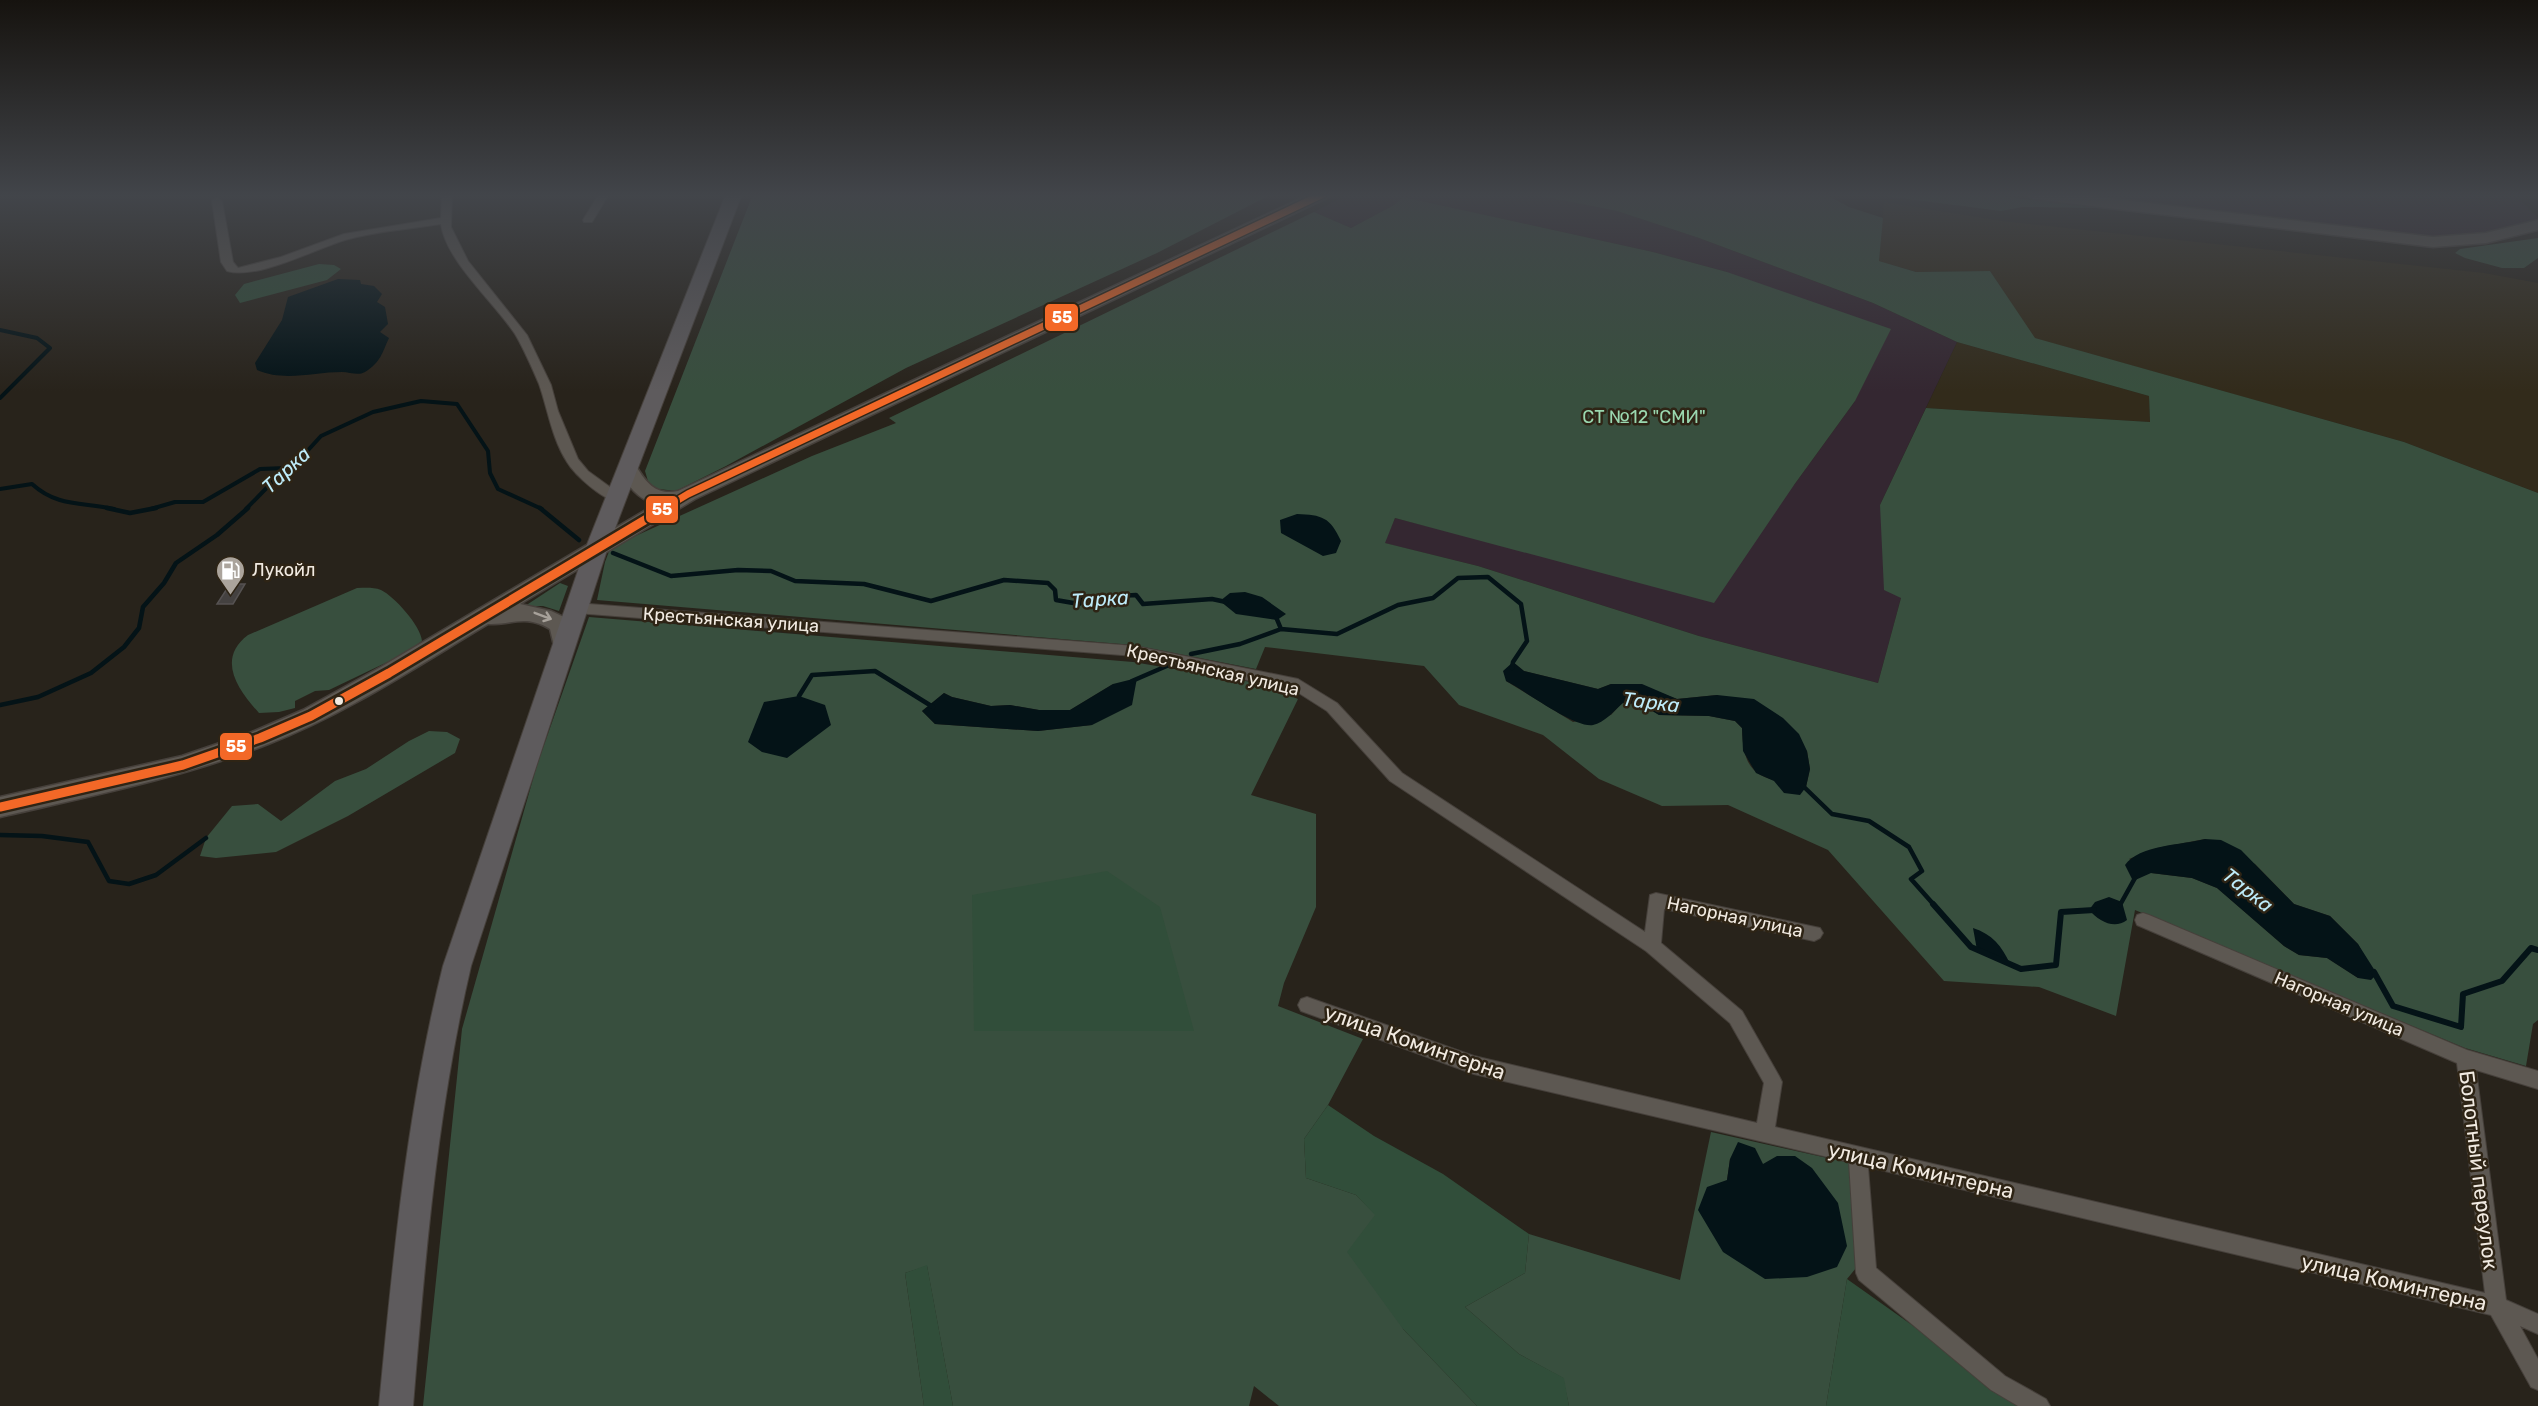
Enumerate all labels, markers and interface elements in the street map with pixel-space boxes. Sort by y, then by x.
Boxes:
line badge: 55 [1044,303,1079,332]
text: 55 [1052,308,1072,327]
park label: СТ №12 "СМИ" [1582,406,1706,428]
water label: Тарка [257,441,315,498]
line badge: 55 [645,495,679,524]
text: 55 [652,500,672,519]
fuel station icon: Лукойл [215,554,247,596]
place label: Лукойл [252,559,316,581]
water label: Тарка [1071,585,1130,613]
street label: Крестьянская улица [642,603,820,637]
one-way arrow [533,612,551,623]
street label: Крестьянская улица [1124,639,1302,701]
water label: Тарка [1621,687,1681,717]
unlabelled marker [333,695,345,707]
line badge: 55 [219,732,253,761]
text: 55 [226,737,246,756]
water label: Тарка [2218,863,2278,917]
street label: Нагорная улица [1665,892,1805,942]
street label: Нагорная улица [2271,967,2407,1041]
street label: улица Коминтерна [1321,999,1509,1085]
street label: Болотный переулок [2454,1069,2504,1271]
street label: улица Коминтерна [1826,1136,2016,1204]
street label: улица Коминтерна [2299,1248,2489,1316]

